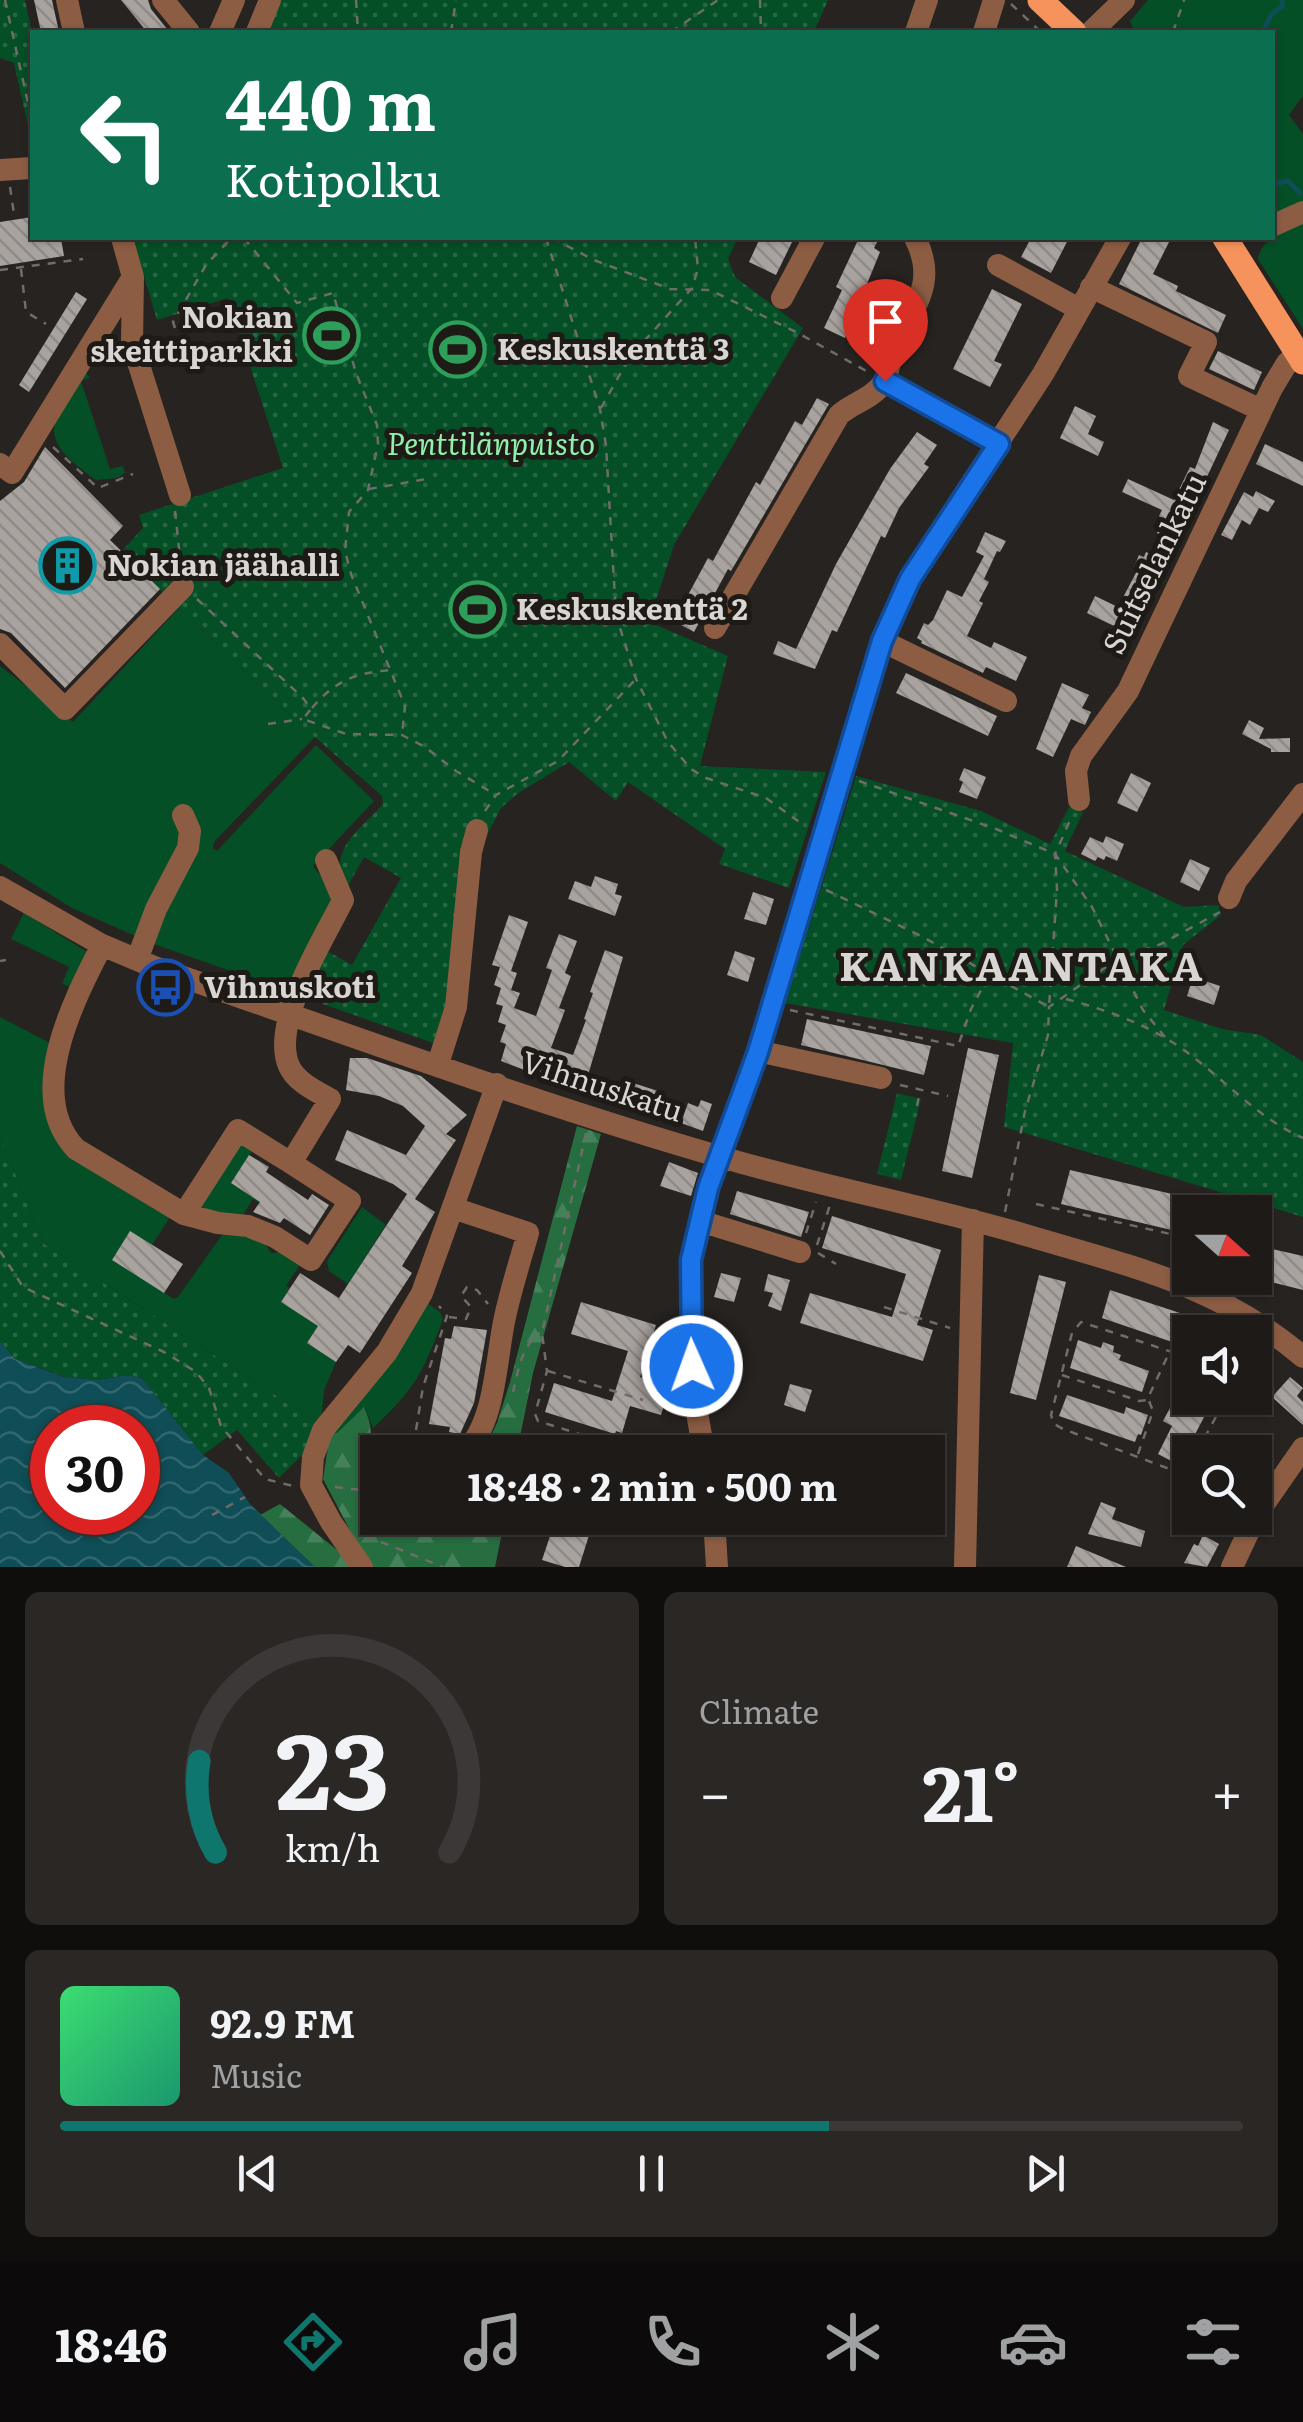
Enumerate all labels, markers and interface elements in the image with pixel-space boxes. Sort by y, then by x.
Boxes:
text: 440 m [225,49,436,153]
icon: left [60,70,190,200]
text: Kotipolku [225,144,441,211]
pin [843,279,928,382]
place label: Nokian skeittiparkki [90,293,293,371]
icon: arrive [858,294,913,349]
sports icon: Nokian skeittiparkki [302,305,362,365]
sports icon: Keskuskenttä 3 [428,320,488,380]
place label: Keskuskenttä 3 [497,325,729,369]
park label: Penttilänpuisto [387,420,595,464]
street label: Suitselankatu [1090,465,1215,660]
building icon: Nokian jäähalli [38,536,98,596]
place label: Nokian jäähalli [107,541,340,585]
sports icon: Keskuskenttä 2 [447,580,507,640]
place label: Keskuskenttä 2 [516,585,748,629]
district label: KANKAANTAKA [839,934,1205,993]
bus stop icon: Vihnuskoti [135,958,195,1018]
place label: Vihnuskoti [204,963,376,1007]
street label: Vihnuskatu [517,1037,689,1131]
north arrow [1172,1195,1272,1295]
map controls [1172,1195,1272,1535]
position arrow [640,1314,744,1418]
button: sound [1172,1315,1272,1415]
speed limit sign: 30 [30,1405,160,1535]
button: search [1172,1435,1272,1535]
text: 18:48 · 2 min · 500 m [468,1456,837,1513]
text: Climate [699,1686,819,1734]
text: 23 [275,1688,389,1842]
text: 21° [922,1734,1020,1845]
text: − [699,1749,731,1831]
text: + [1211,1749,1243,1831]
text: km/h [284,1820,380,1873]
text: 92.9 FM [210,1993,355,2050]
text: Music [210,2050,302,2098]
icon: previous [230,2146,285,2201]
icon: pause [624,2146,679,2201]
icon: next [1018,2146,1073,2201]
icon: directions [278,2307,348,2377]
icon: music [458,2307,528,2377]
icon: phone [638,2307,708,2377]
icon: climate [818,2307,888,2377]
icon: car [998,2307,1068,2377]
icon: filters [1178,2307,1248,2377]
text: 18:46 [55,2309,168,2376]

